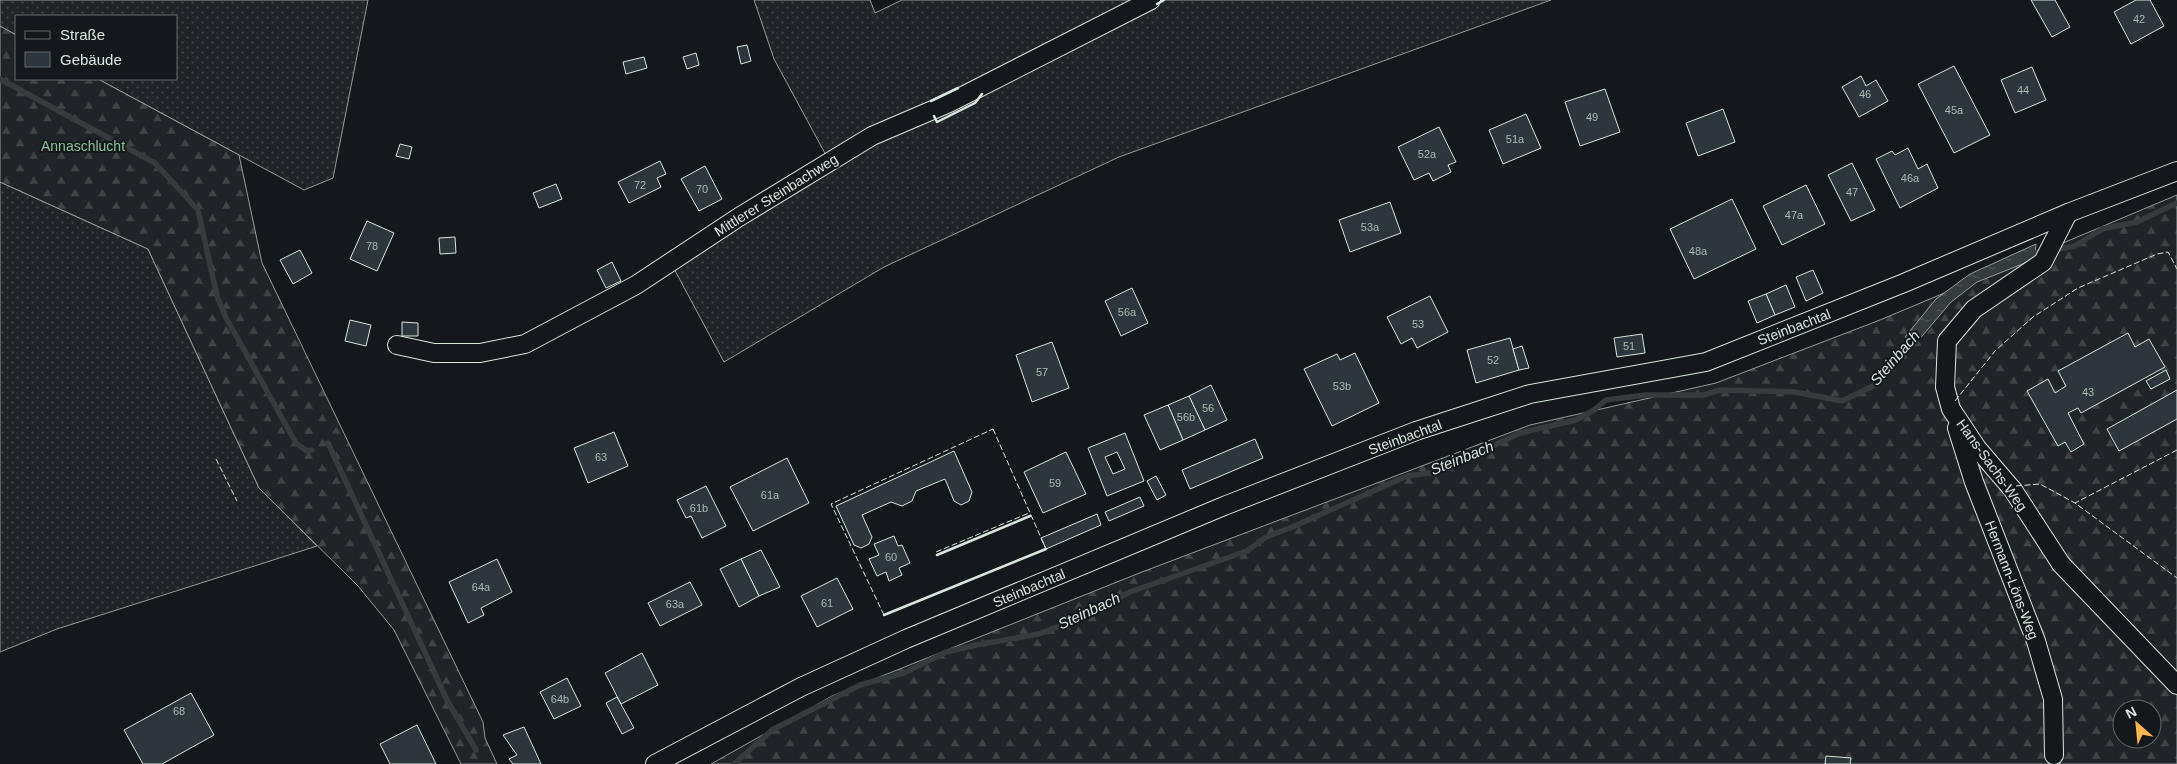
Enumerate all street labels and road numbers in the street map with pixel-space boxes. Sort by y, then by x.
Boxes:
street label: Mittlerer Steinbachweg [711,150,841,240]
street label: Steinbachtal [1755,306,1833,348]
street label: Steinbachtal [1366,416,1444,458]
street label: Hans-Sachs-Weg [1953,416,2031,514]
street label: Hermann-Löns-Weg [1982,518,2042,642]
street label: Steinbachtal [990,566,1068,610]

